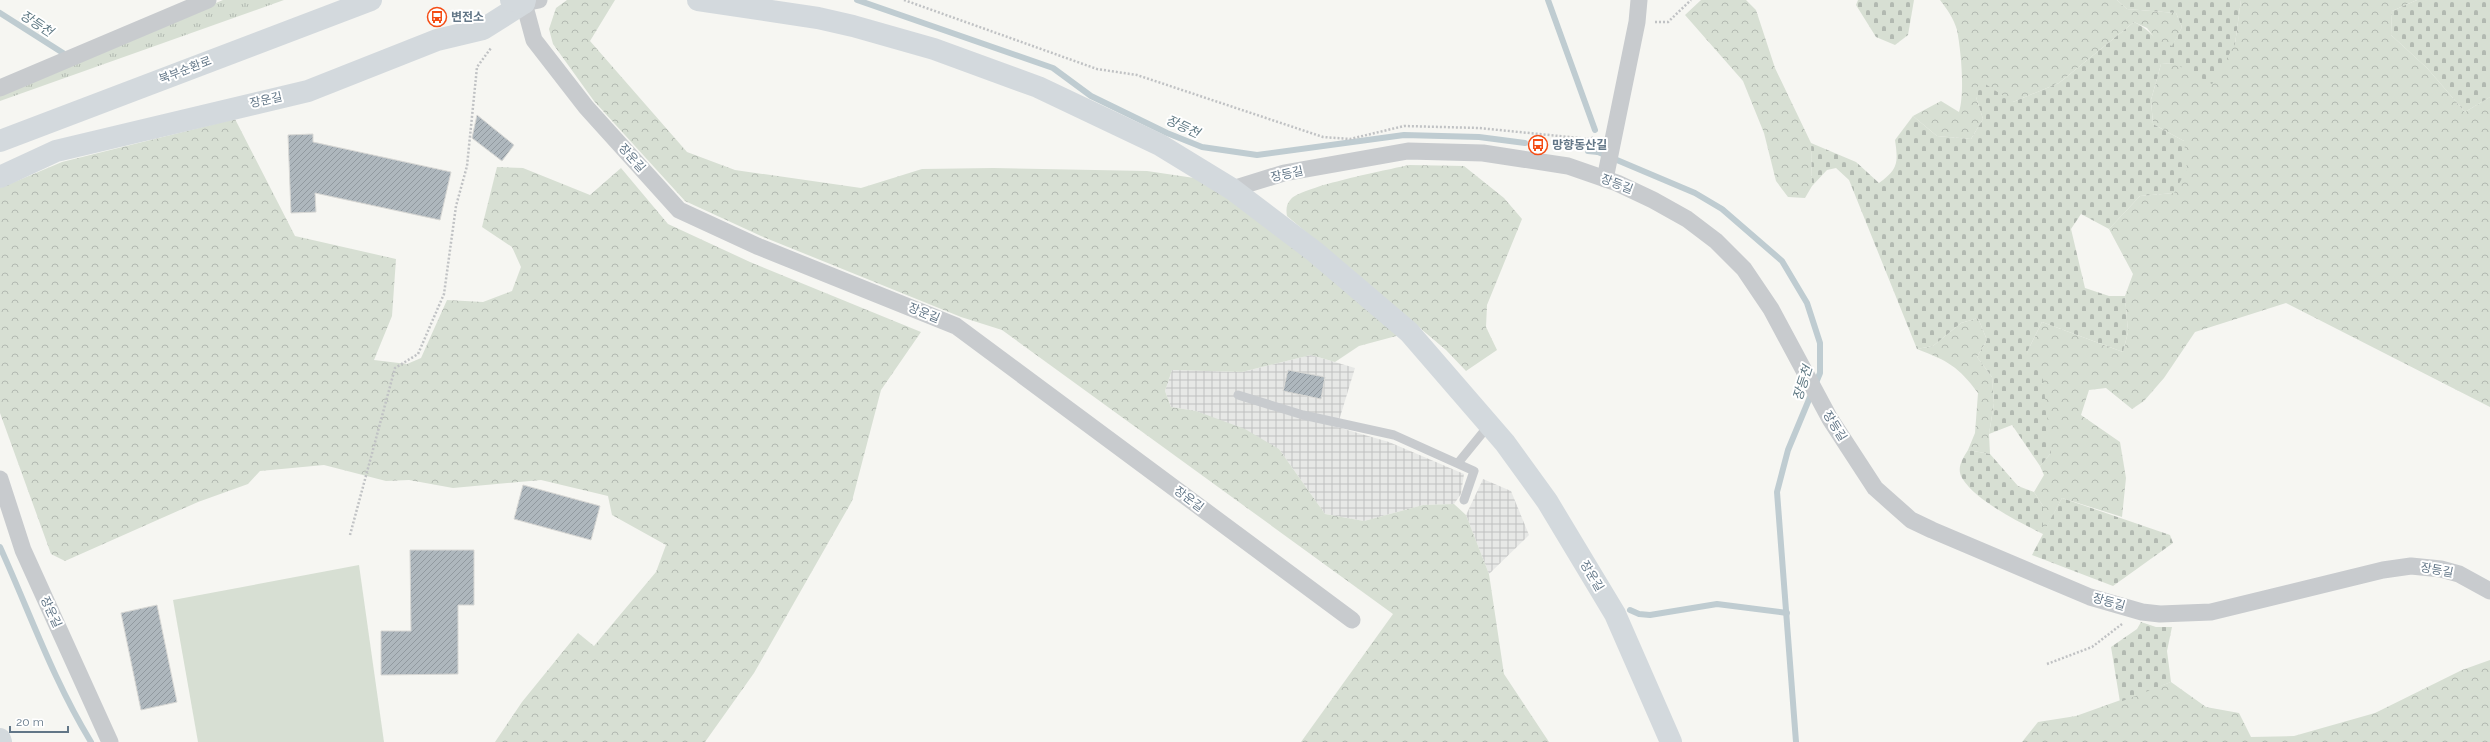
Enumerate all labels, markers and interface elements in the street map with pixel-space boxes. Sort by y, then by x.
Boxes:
bus stop icon: 변전소 [426,6,448,28]
water label: 장등천 [18,7,57,40]
place label: 변전소 [451,10,484,24]
street label: 북부순환로 [157,54,213,86]
street label: 장운길 [248,89,284,111]
water label: 장등천 [1163,112,1203,141]
bus stop icon: 망향동산길 [1527,134,1549,156]
place label: 망향동산길 [1552,138,1607,152]
street label: 장운길 [616,141,648,175]
street label: 장등길 [1269,163,1305,185]
street label: 장등길 [1599,172,1635,196]
street label: 장운길 [906,300,942,326]
water label: 장등천 [1790,363,1815,403]
street label: 장등길 [1820,408,1850,444]
street label: 장운길 [1172,483,1206,515]
street label: 장운길 [1577,558,1607,594]
street label: 장등길 [2419,560,2455,580]
street label: 장등길 [2091,591,2127,613]
street label: 장운길 [38,594,64,630]
scale bar [10,708,68,734]
text: 20 m [16,715,44,729]

